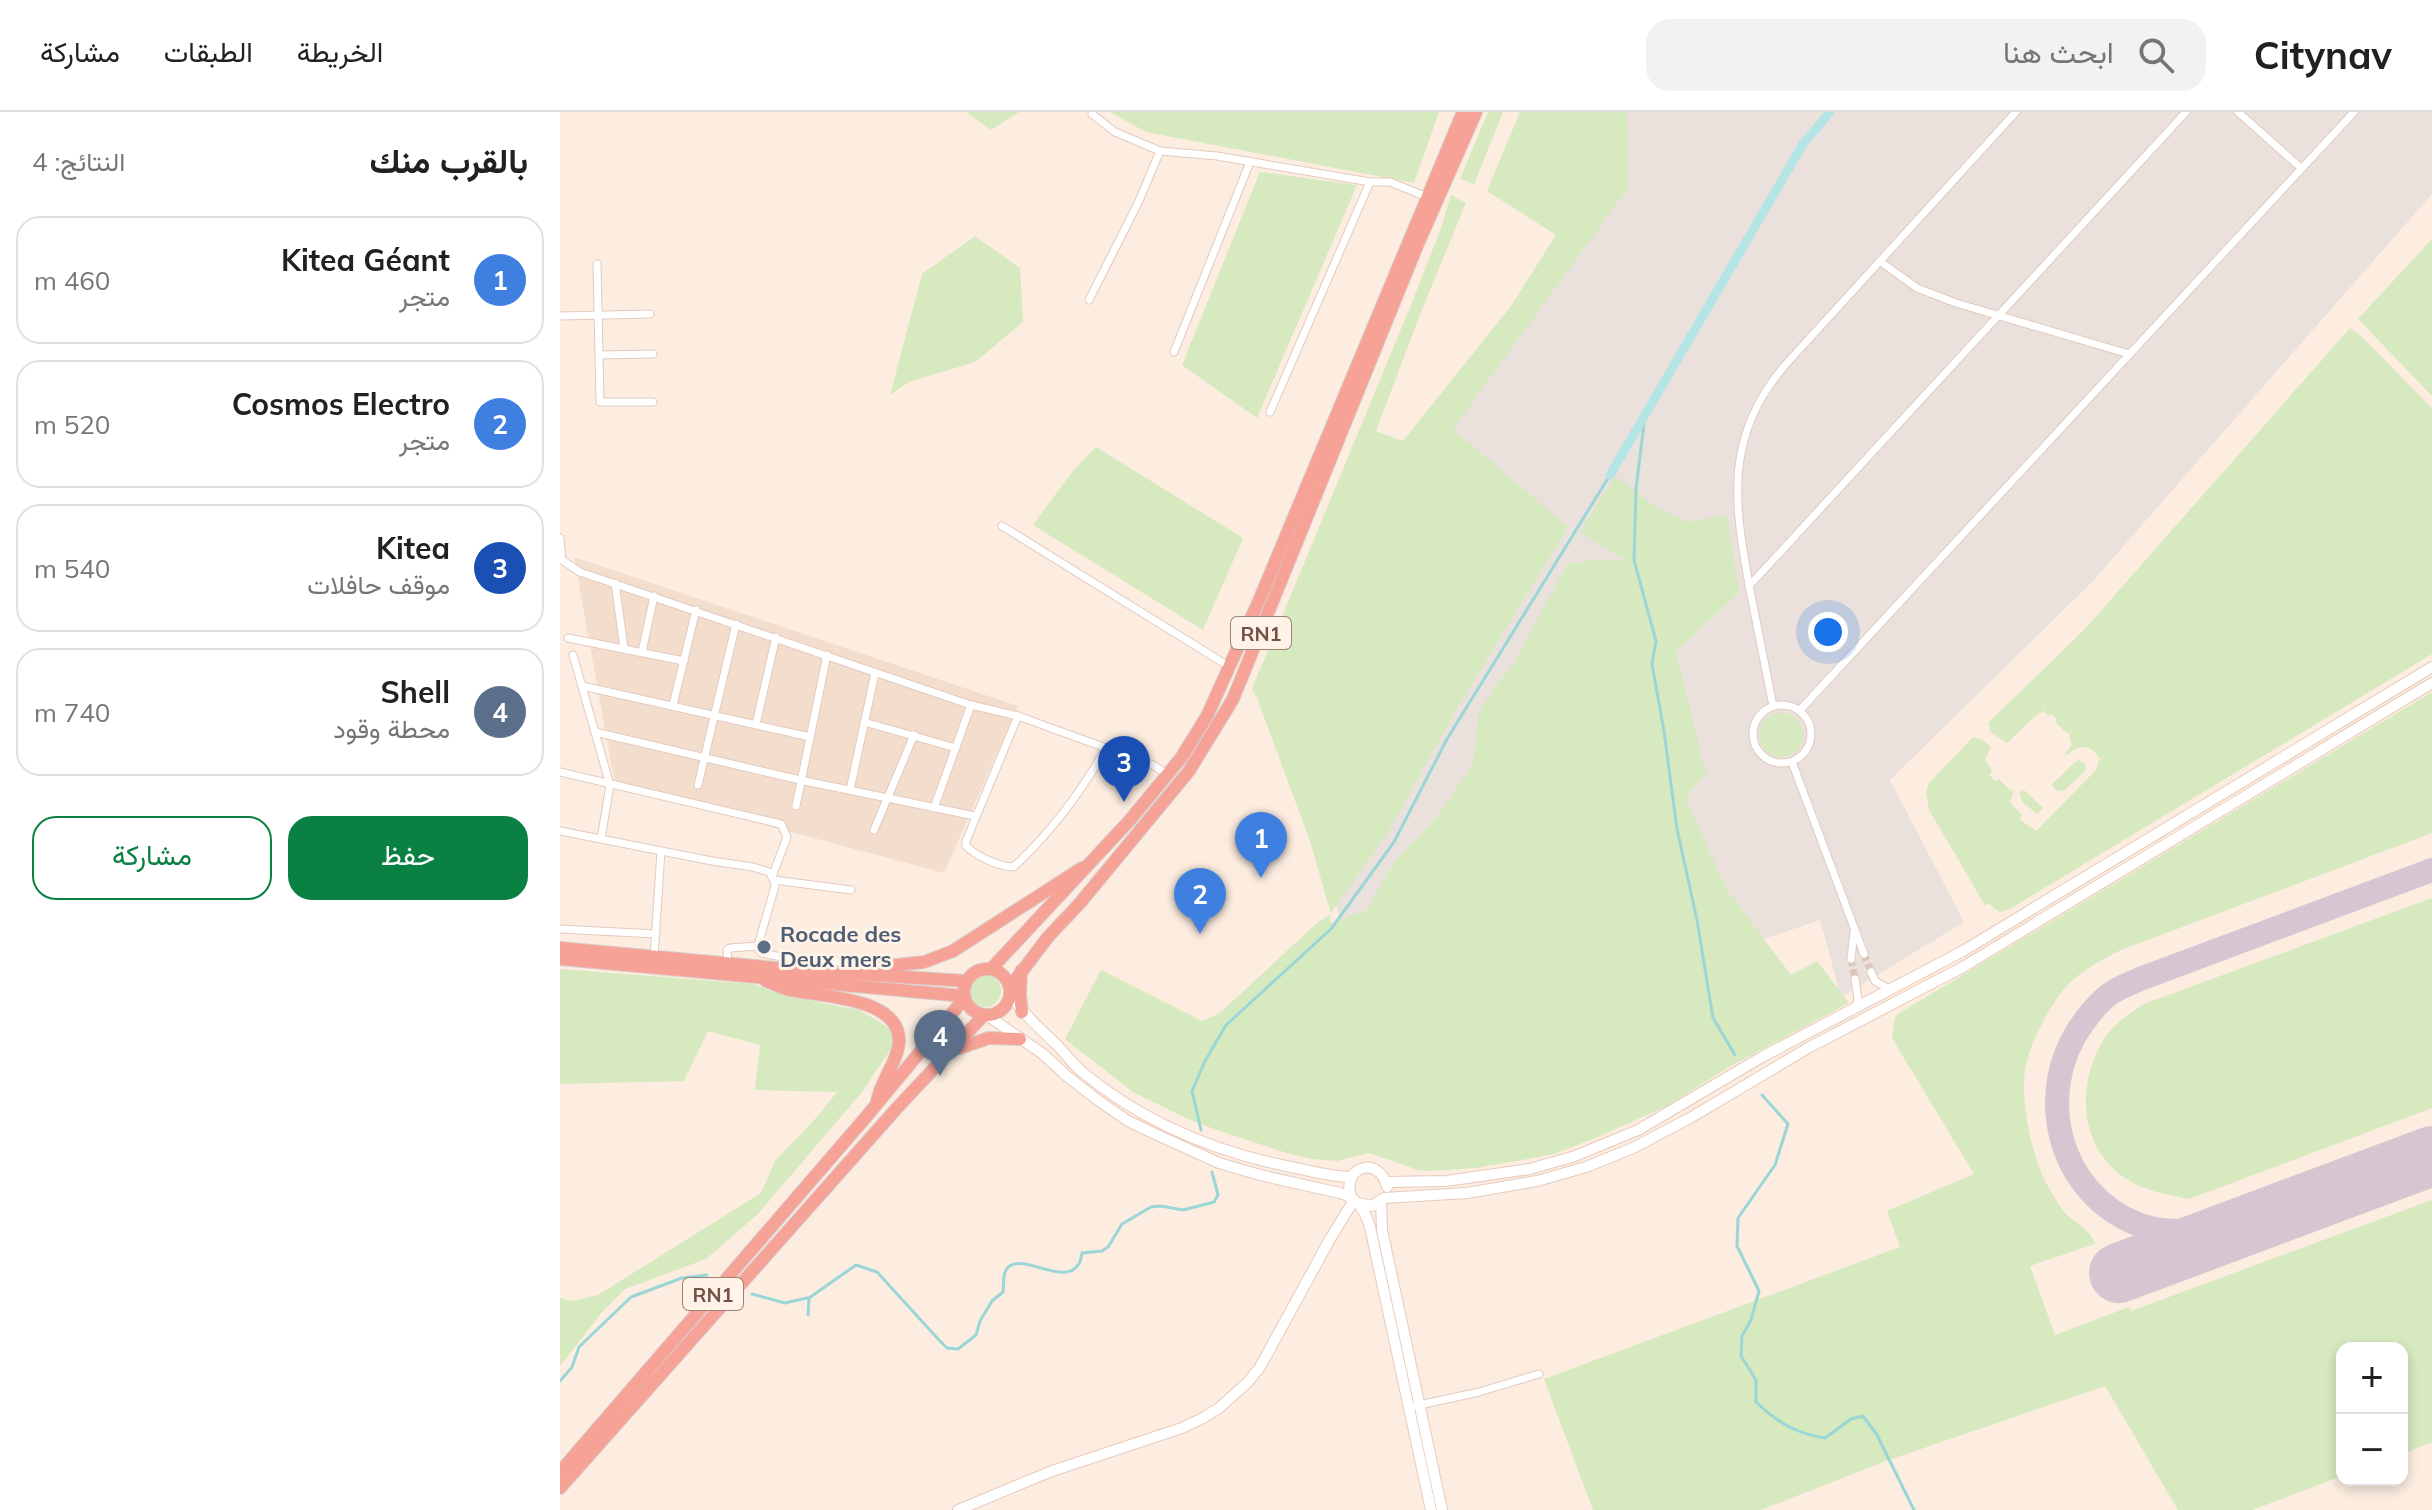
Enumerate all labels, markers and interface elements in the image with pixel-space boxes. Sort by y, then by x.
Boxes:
search box [1646,19,2206,91]
text: Citynav [2254,31,2392,79]
text: ابحث هنا [2003,33,2114,71]
icon: search [2134,33,2178,77]
text: مشاركة [40,34,120,69]
text: الطبقات [164,34,253,69]
text: الخريطة [297,34,383,69]
text: بالقرب منك [369,139,528,182]
text: النتائج: 4 [32,145,125,178]
text: Kitea Géant [281,241,450,279]
text: 460 m [34,264,110,297]
text: 1 [492,264,508,297]
text: متجر [399,280,450,313]
text: Cosmos Electro [232,385,450,423]
text: 520 m [34,408,110,441]
text: 2 [492,408,508,441]
text: متجر [399,424,450,457]
text: Kitea [376,529,450,567]
text: 540 m [34,552,110,585]
text: 3 [492,552,508,585]
text: موقف حافلات [307,568,450,601]
your location [1808,612,1848,652]
road number: RN1 [1231,617,1291,649]
text: Shell [380,673,450,711]
text: 740 m [34,696,110,729]
text: 4 [492,696,508,729]
text: محطة وقود [333,712,450,745]
pin: 3 [1098,736,1150,802]
pin: 1 [1235,812,1287,878]
button: مشاركة [32,816,272,900]
button: حفظ [288,816,528,900]
pin: 2 [1174,868,1226,934]
place label: Rocade des Deux mers [780,920,901,973]
marker: Rocade des Deux mers [755,938,773,956]
pin: 4 [914,1010,966,1076]
road number: RN1 [683,1278,743,1310]
map controls [2336,1342,2408,1486]
button: + [2336,1342,2408,1414]
button: − [2336,1414,2408,1486]

